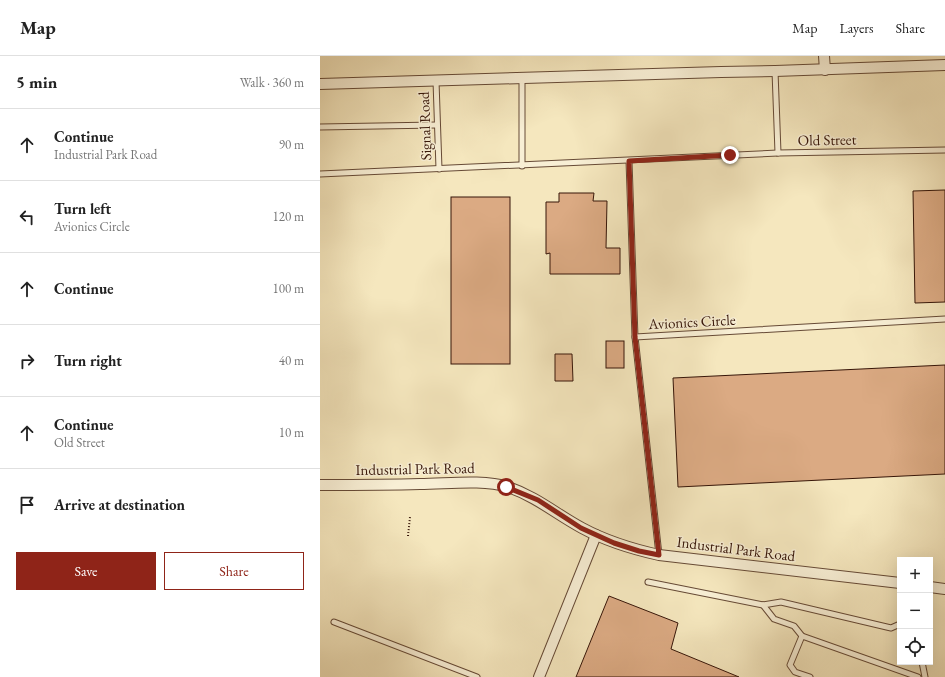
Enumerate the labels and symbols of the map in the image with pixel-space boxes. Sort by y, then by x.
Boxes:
street label: Signal Road [414,91,435,161]
street label: Old Street [798,129,857,150]
route end [721,146,739,164]
street label: Avionics Circle [647,310,736,333]
street label: Industrial Park Road [355,458,475,479]
route start [497,478,515,496]
street label: Industrial Park Road [676,532,797,565]

